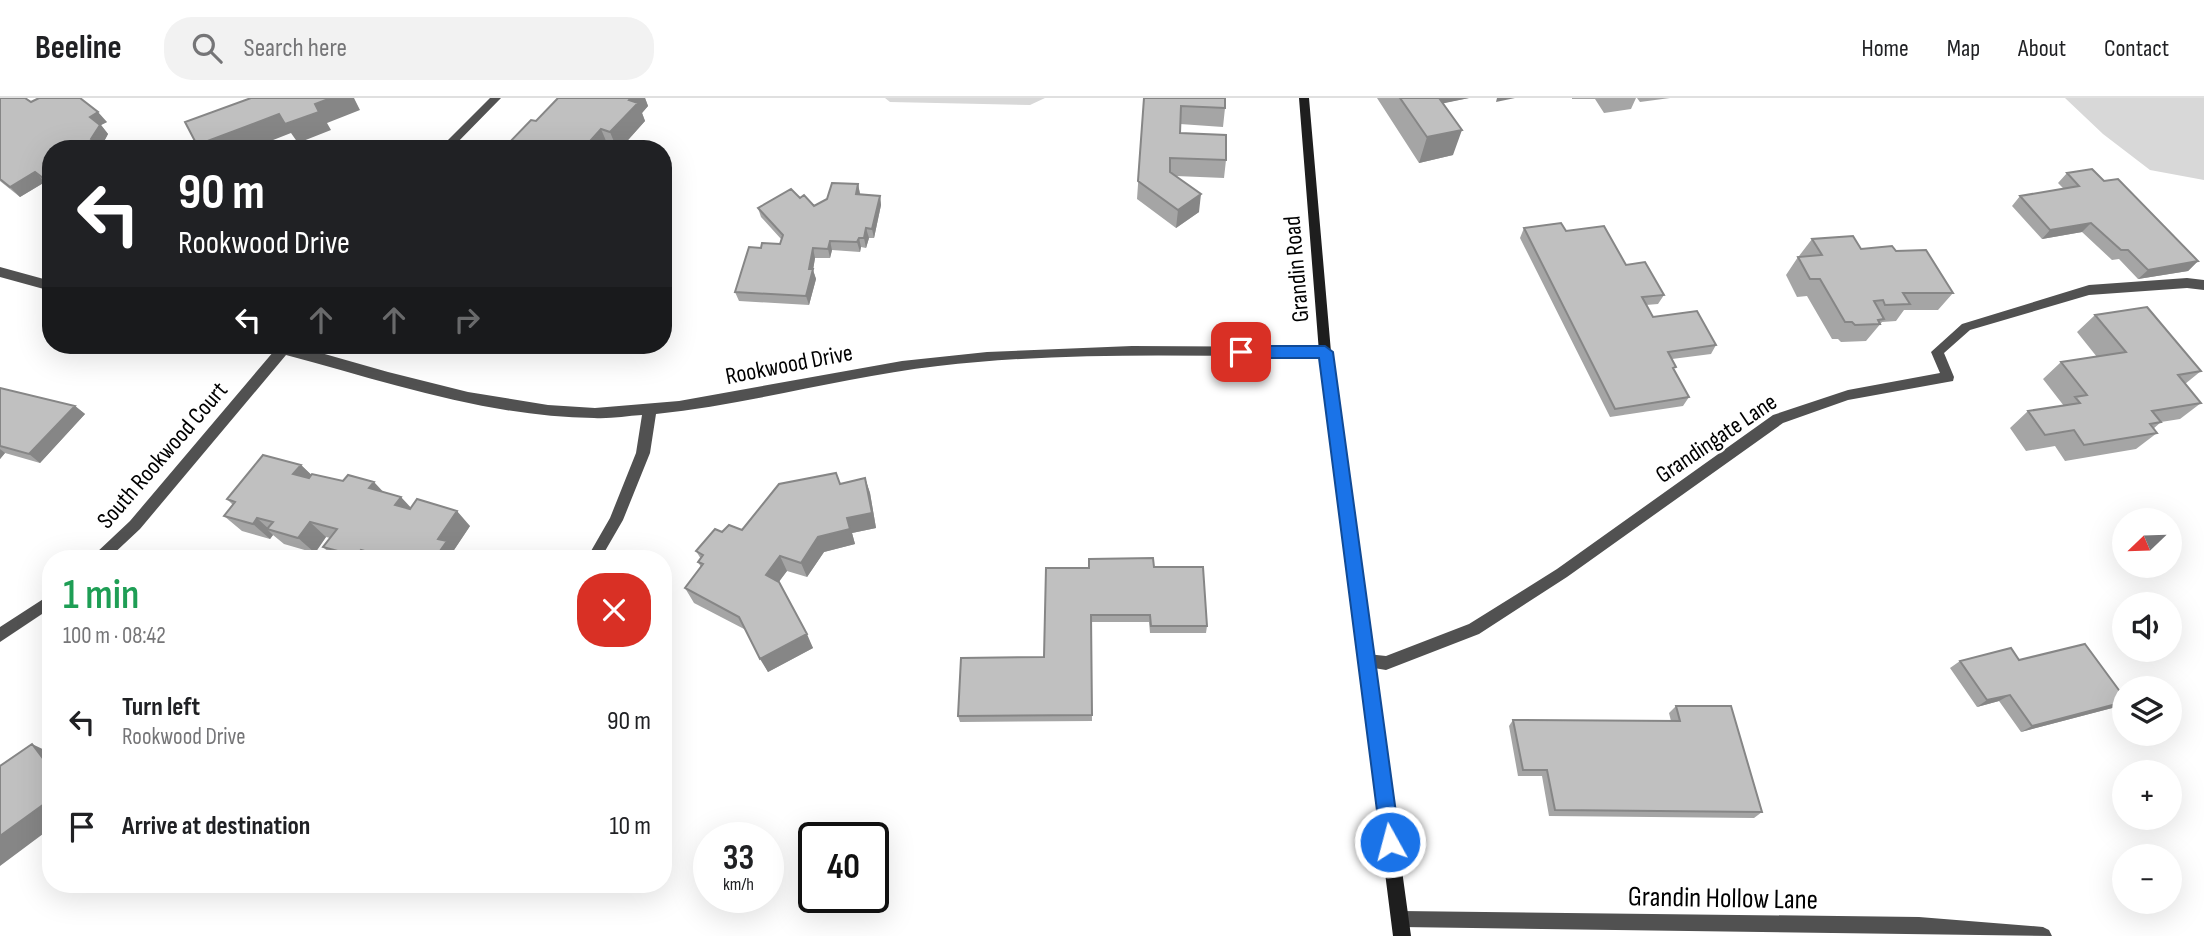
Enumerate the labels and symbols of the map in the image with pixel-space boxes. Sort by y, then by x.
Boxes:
street label: Grandin Road [1277,215,1316,323]
pin [1211,322,1271,382]
street label: Rookwood Drive [723,338,855,391]
street label: South Rookwood Court [91,376,234,535]
street label: Grandingate Lane [1650,387,1782,490]
north arrow [2112,508,2182,578]
position arrow [1353,805,1427,879]
speed limit sign: 40 [798,822,889,913]
street label: Grandin Hollow Lane [1628,880,1818,917]

